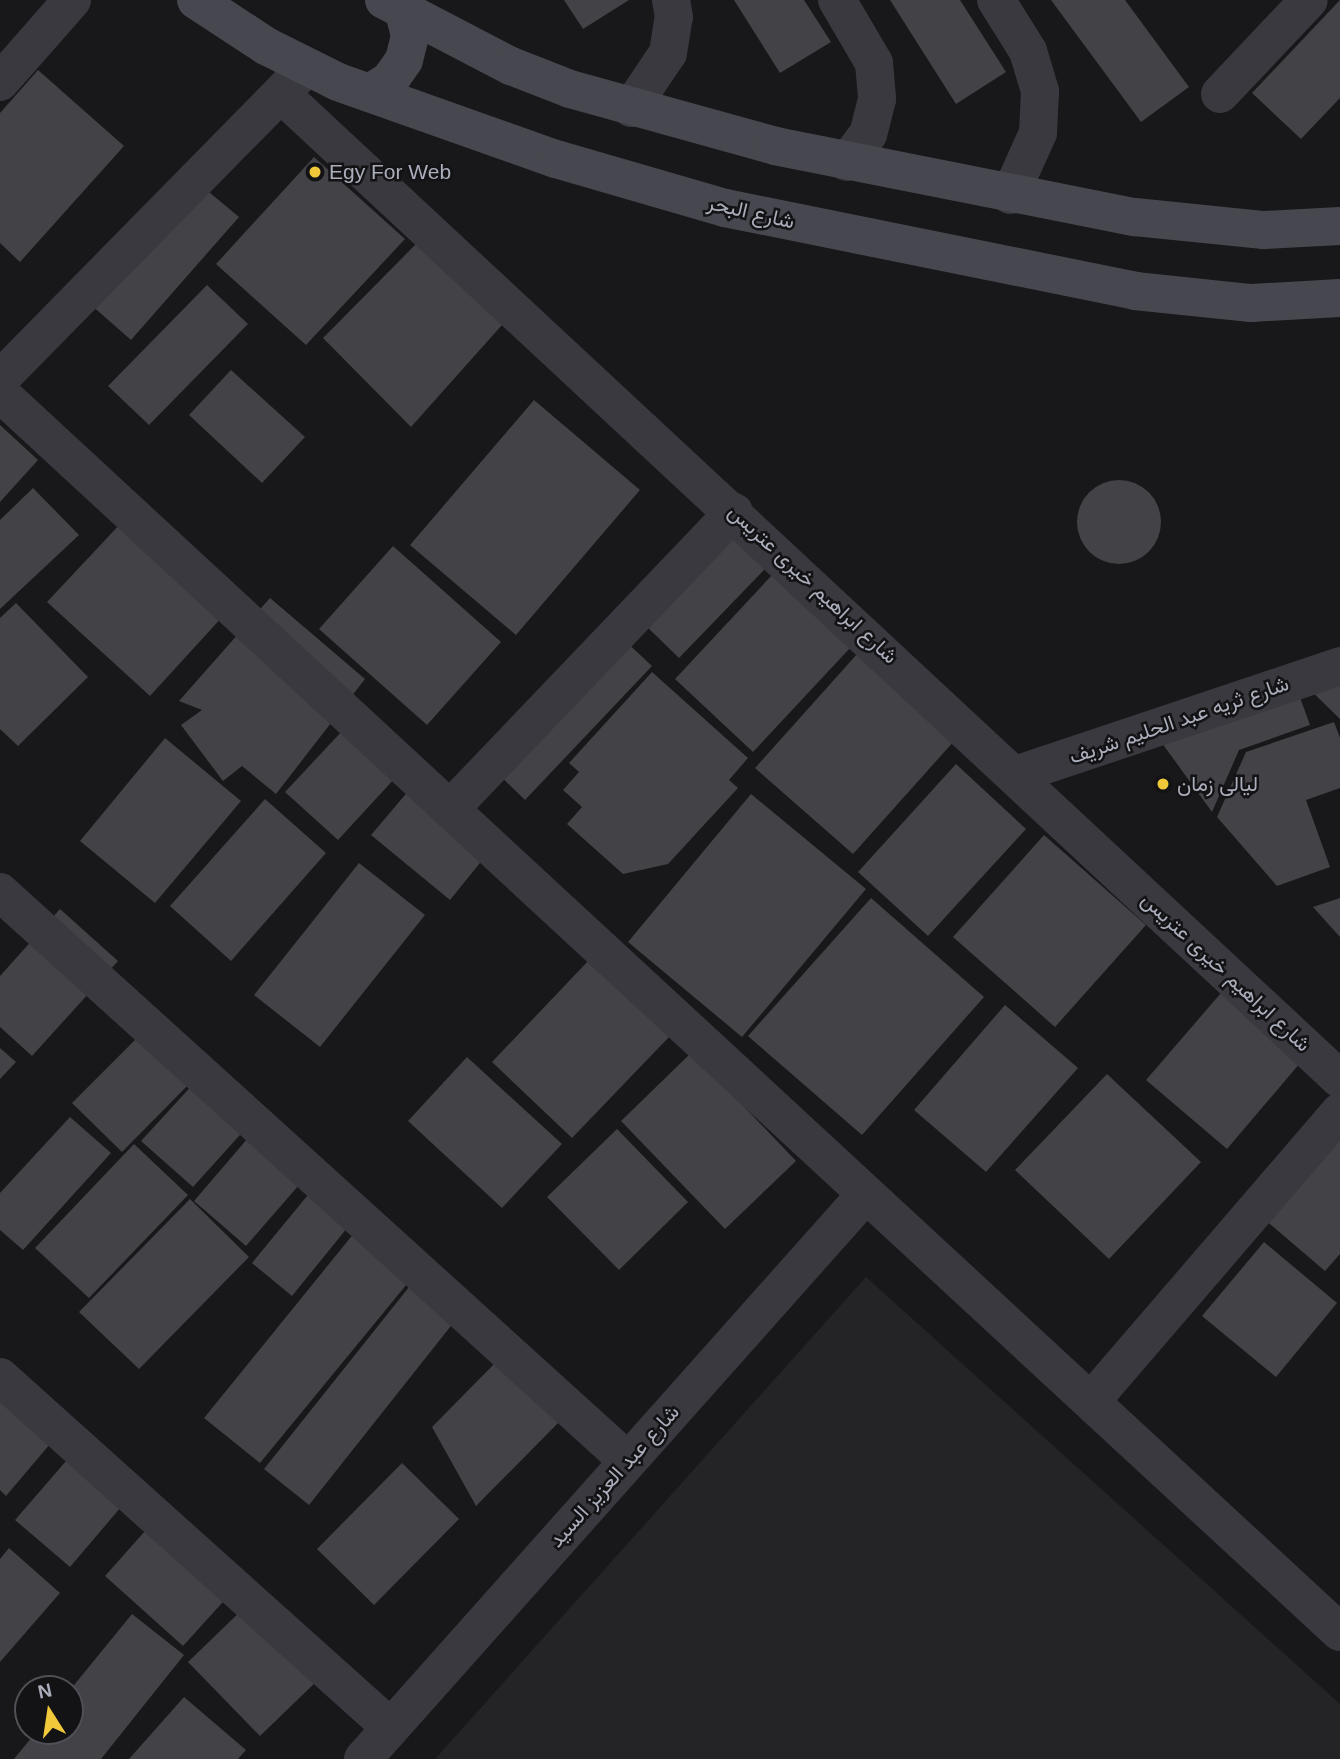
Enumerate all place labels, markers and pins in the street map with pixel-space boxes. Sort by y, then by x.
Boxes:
place label: Egy For Web [329,159,451,185]
marker: Egy For Web [307,164,323,180]
place label: ليالى زمان [1177,771,1258,797]
marker: ليالى زمان [1155,776,1171,792]

